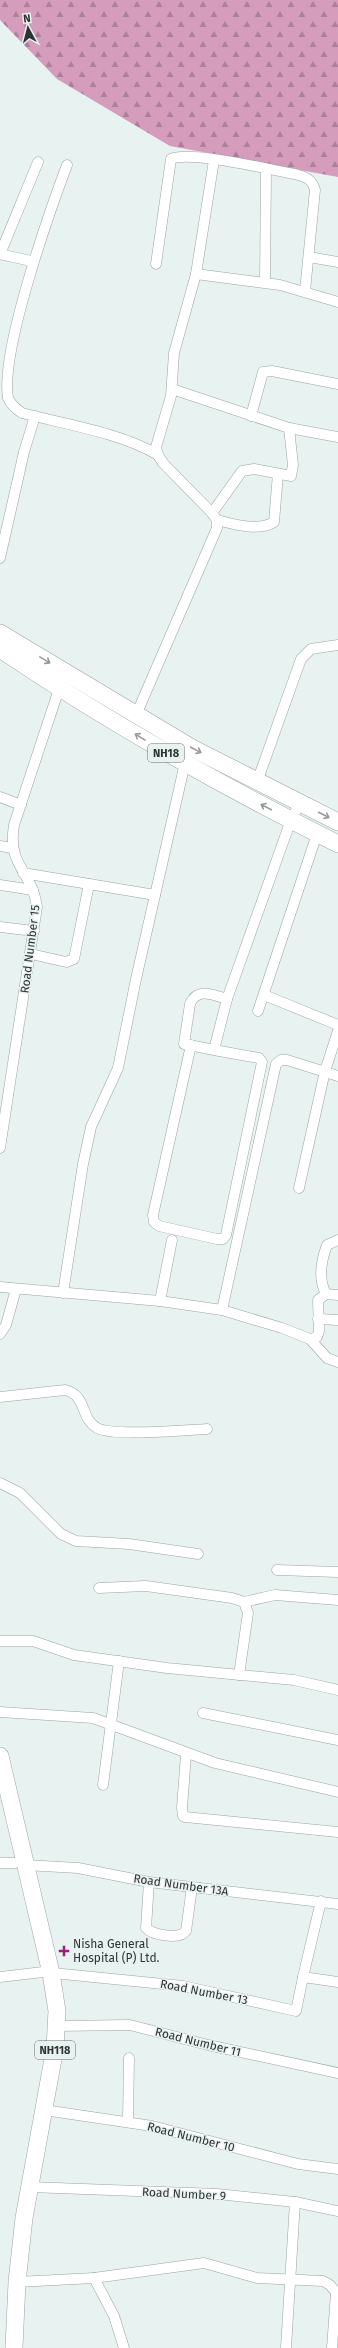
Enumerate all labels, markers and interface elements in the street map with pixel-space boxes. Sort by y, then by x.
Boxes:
north arrow [8,8,48,48]
text: N [22,12,31,25]
one-way arrow [39,656,50,664]
one-way arrow [134,733,146,741]
road number: NH18 [148,744,184,762]
one-way arrow [190,747,202,754]
one-way arrow [260,803,272,810]
one-way arrow [318,812,330,820]
street label: Road Number 15 [18,904,42,994]
street label: Road Number 13A [133,1871,230,1899]
place label: Nisha General Hospital (P) Ltd. [73,1937,160,1965]
marker: Nisha General Hospital (P) Ltd. [58,1945,70,1957]
street label: Road Number 13 [159,1977,249,2007]
street label: Road Number 11 [154,2025,242,2059]
road number: NH118 [35,2041,75,2059]
street label: Road Number 10 [146,2119,236,2155]
street label: Road Number 9 [142,2185,226,2203]

